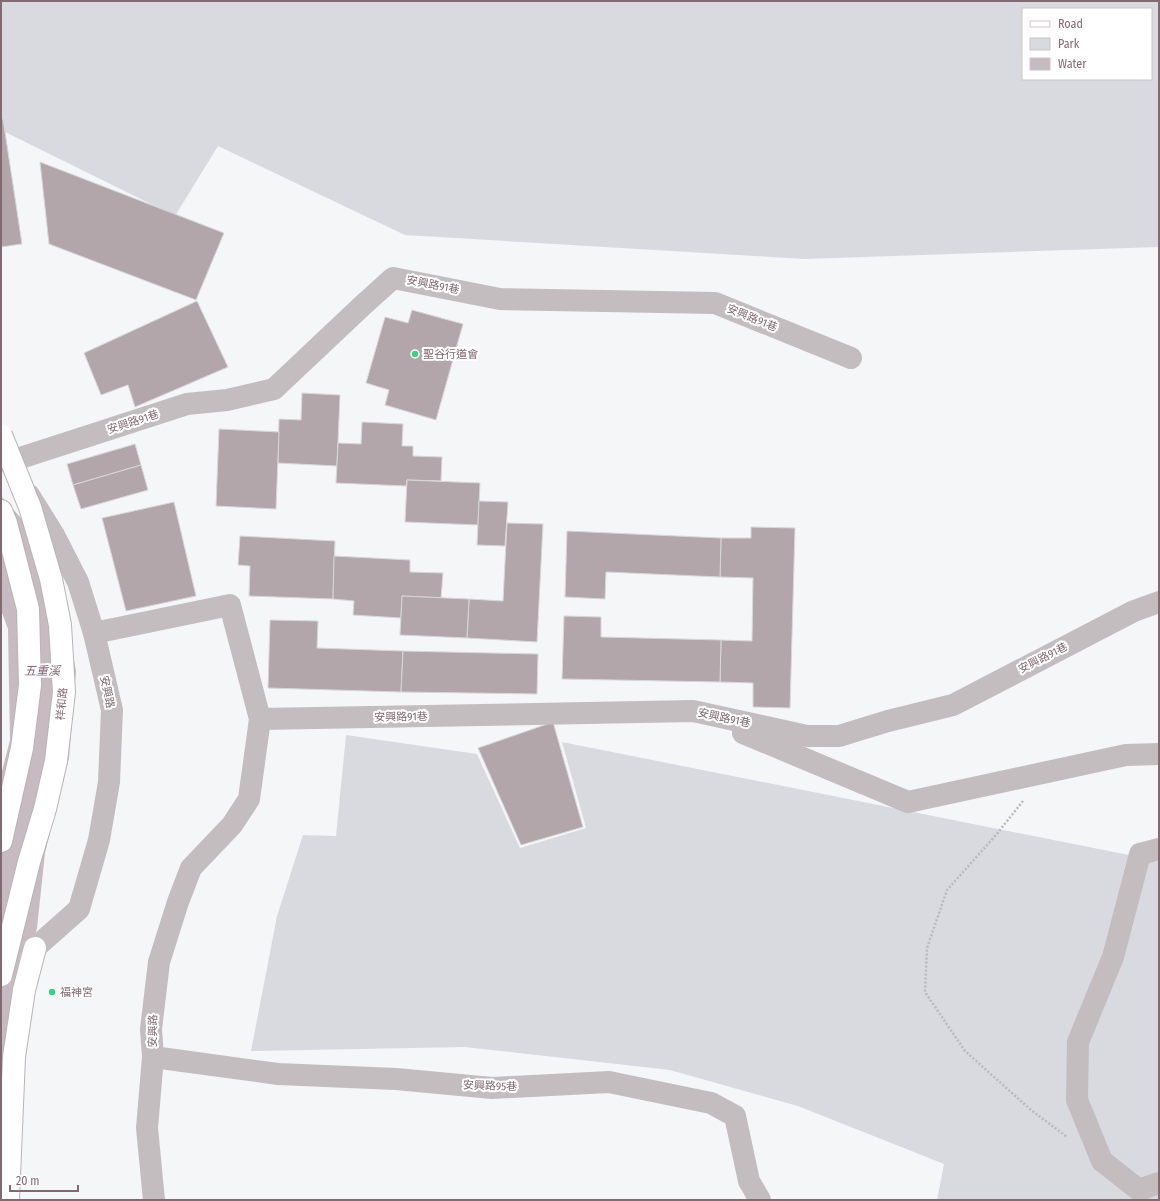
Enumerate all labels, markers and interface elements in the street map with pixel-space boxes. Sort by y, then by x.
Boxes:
legend [1022,8,1152,80]
text: Road [1058,17,1083,31]
text: Park [1058,37,1080,51]
text: Water [1058,57,1087,71]
street label: 安興路91巷 [406,274,460,296]
street label: 安興路91巷 [725,302,779,334]
place label: 聖谷行道會 [423,348,478,361]
marker: 聖谷行道會 [410,349,420,359]
street label: 安興路91巷 [106,408,160,436]
street label: 安興路91巷 [1016,640,1070,676]
water label: 五重溪 [24,664,62,678]
street label: 安興路 [97,675,117,709]
street label: 祥和路 [54,687,70,721]
street label: 安興路91巷 [697,706,751,730]
street label: 安興路91巷 [374,710,428,724]
place label: 福神宮 [60,986,93,999]
marker: 福神宮 [47,987,57,997]
street label: 安興路 [146,1014,160,1048]
street label: 安興路95巷 [463,1079,517,1093]
scale bar [10,1167,78,1193]
text: 20 m [16,1174,40,1188]

